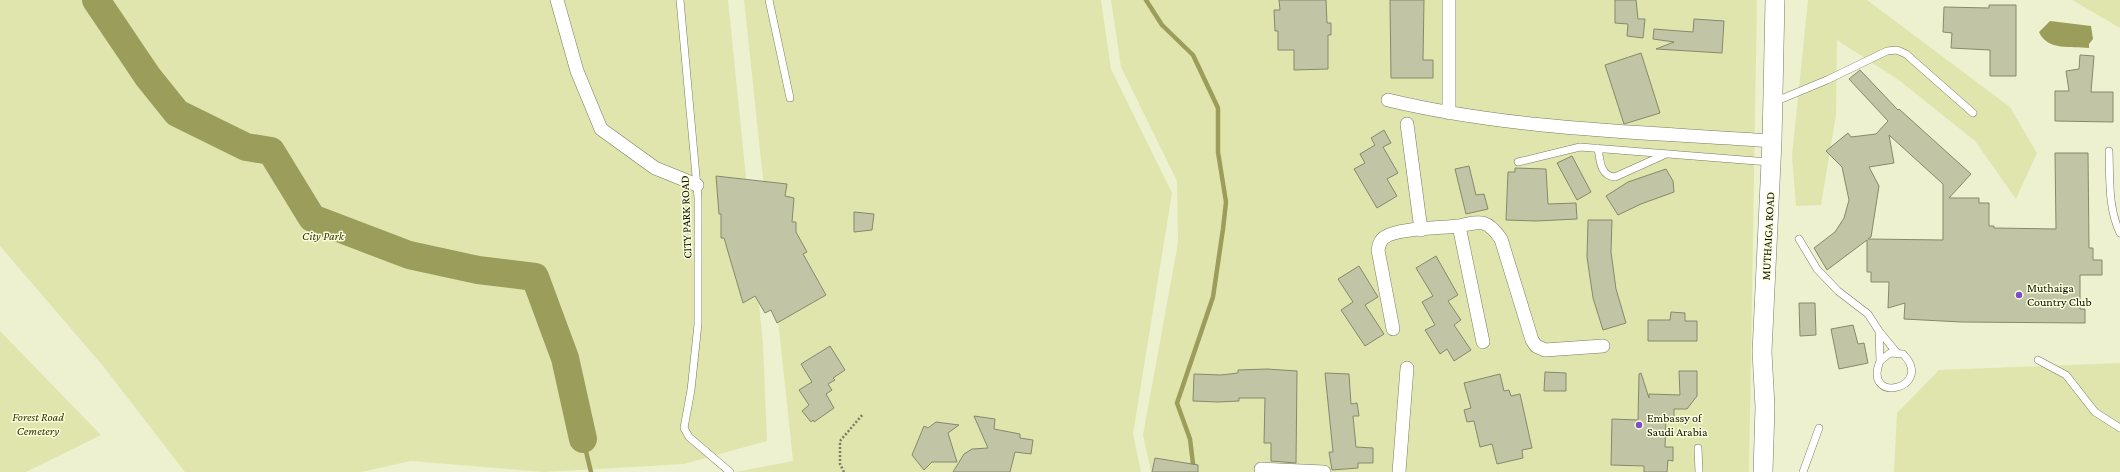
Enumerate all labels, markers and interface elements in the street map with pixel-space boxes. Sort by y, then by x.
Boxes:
street label: CITY PARK ROAD [678,175,694,259]
street label: MUTHAIGA ROAD [1759,191,1777,281]
park label: City Park [302,229,345,243]
place label: Muthaiga Country Club [2027,281,2092,309]
marker: Muthaiga Country Club [2014,290,2024,300]
park label: Forest Road Cemetery [12,410,64,438]
place label: Embassy of Saudi Arabia [1647,411,1708,439]
marker: Embassy of Saudi Arabia [1634,420,1644,430]

